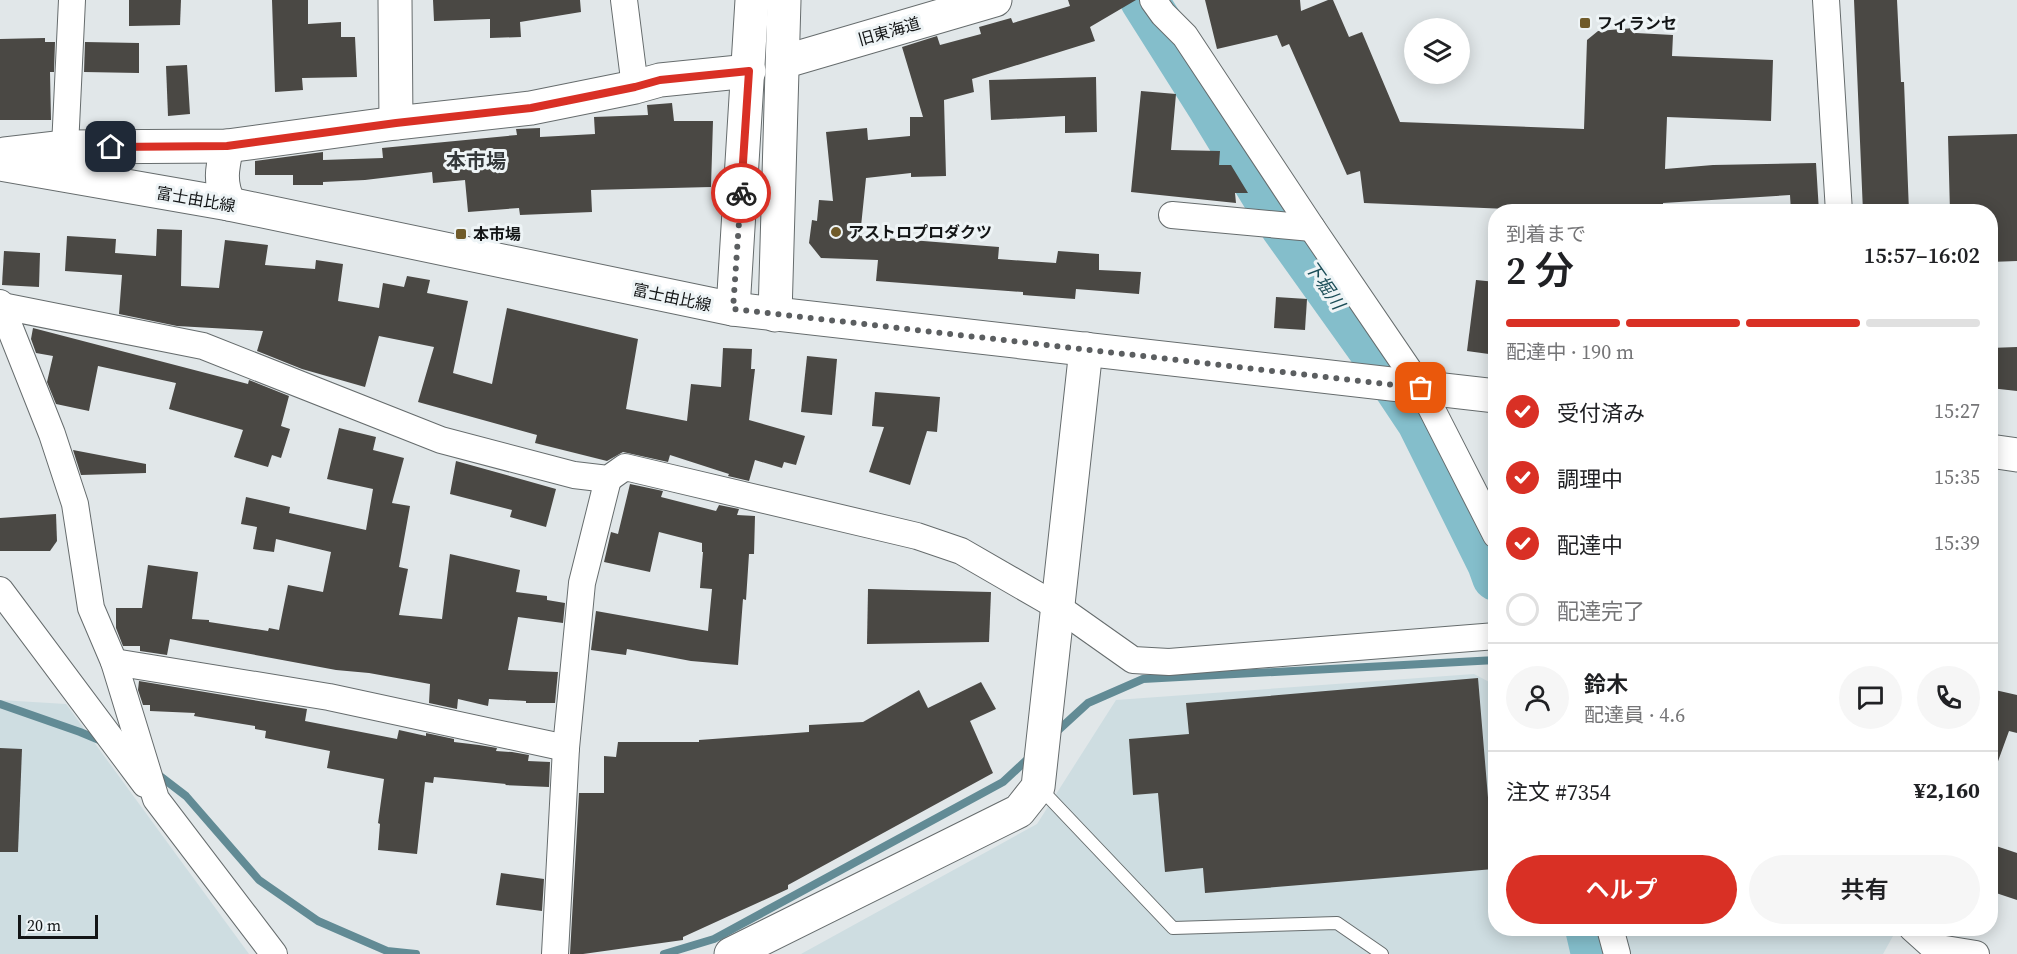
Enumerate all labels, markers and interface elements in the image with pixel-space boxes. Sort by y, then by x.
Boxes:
street label: 旧東海道 [855,12,923,50]
place label: フィランセ [1597,12,1677,34]
marker: フィランセ [1578,16,1592,30]
map controls [1404,18,1470,84]
button: layers [1404,18,1470,84]
pin [85,121,136,172]
icon: home [94,130,127,163]
district label: 本市場 [446,147,506,175]
courier [711,163,771,223]
icon: bike [725,177,758,210]
street label: 富士由比線 [155,181,237,217]
text: 到着まで [1506,220,1586,248]
place label: アストロプロダクツ [848,221,992,243]
place label: 本市場 [473,223,521,245]
marker: アストロプロダクツ [829,225,843,239]
marker: 本市場 [454,227,468,241]
text: 15:57–16:02 [1864,240,1980,270]
text: 2 分 [1506,244,1574,297]
water label: 下堀川 [1299,256,1352,316]
street label: 富士由比線 [631,278,713,316]
text: 配達中 · 190 m [1506,338,1634,366]
pin [1395,362,1446,413]
icon: bag [1404,371,1437,404]
icon: check [1506,395,1539,428]
text: 15:27 [1934,397,1980,425]
text: 受付済み [1557,398,1645,428]
icon: check [1506,461,1539,494]
text: 15:35 [1934,463,1980,491]
text: 調理中 [1557,464,1623,494]
icon: check [1506,527,1539,560]
text: 15:39 [1934,529,1980,557]
text: 配達中 [1557,530,1623,560]
text: 配達完了 [1557,596,1645,626]
button: person [1506,666,1569,729]
button: chat [1839,666,1902,729]
button: phone [1917,666,1980,729]
text: 鈴木 [1584,669,1628,699]
text: 配達員 · 4.6 [1584,701,1685,729]
text: ¥2,160 [1914,775,1980,805]
text: 注文 #7354 [1506,777,1611,807]
button: ヘルプ [1506,855,1737,924]
button: 共有 [1749,855,1980,924]
scale bar [18,912,98,940]
text: 20 m [27,914,61,936]

